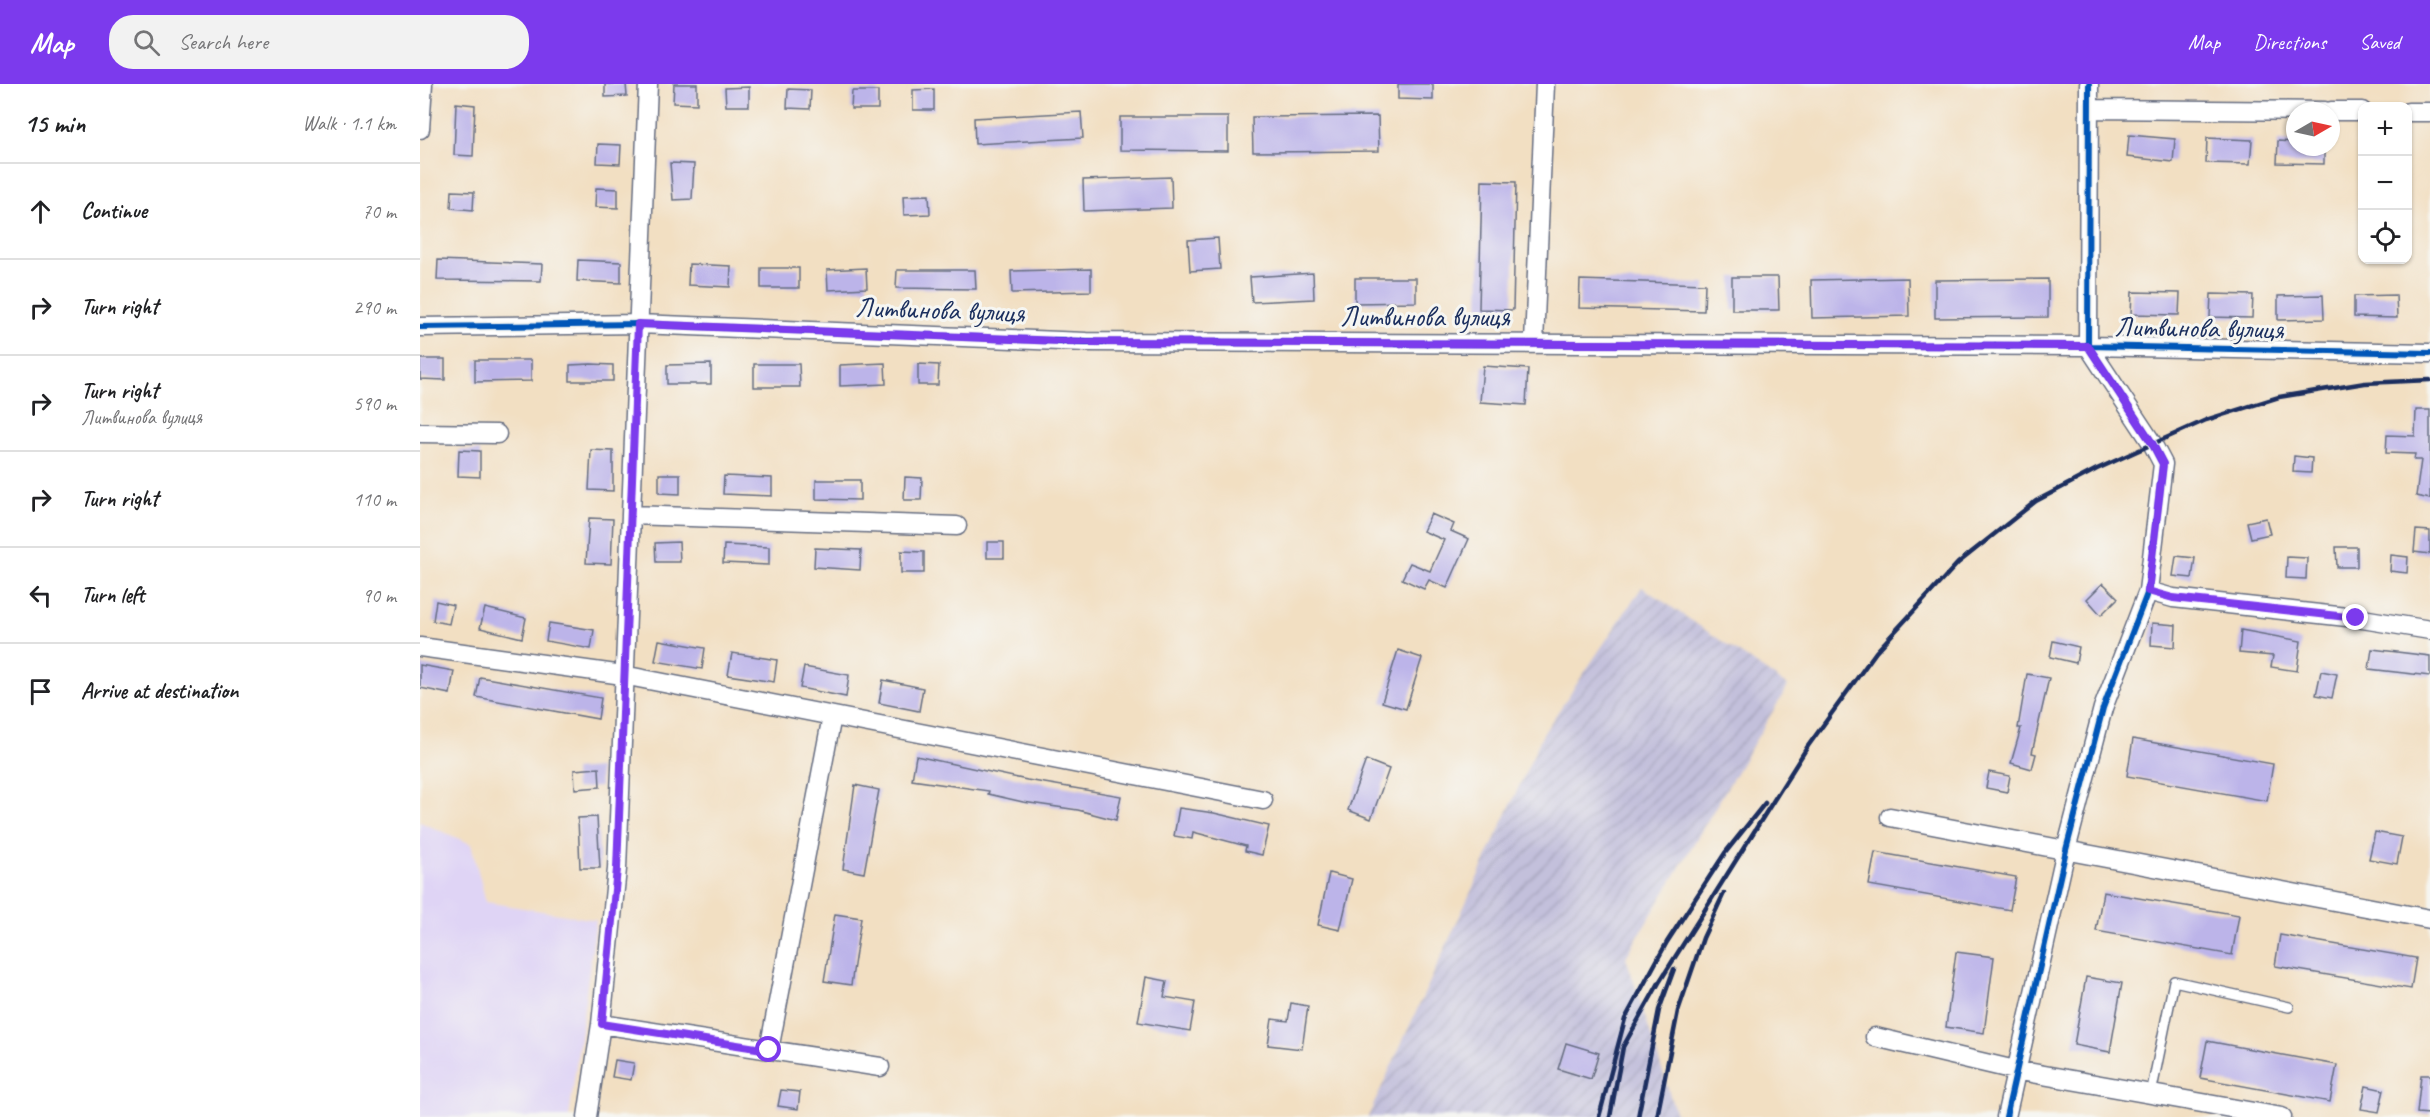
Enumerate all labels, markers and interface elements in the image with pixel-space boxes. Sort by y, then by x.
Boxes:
search box [109,15,529,69]
text: Map [30,25,73,60]
icon: search [130,26,163,59]
text: Search here [178,28,268,56]
text: Map [2188,29,2220,55]
text: Directions [2253,29,2326,55]
text: Saved [2359,29,2400,55]
north arrow [2286,102,2340,156]
map controls [2358,102,2412,264]
button: + [2358,102,2412,156]
text: 15 min [24,107,85,140]
text: Walk · 1.1 km [302,111,396,136]
button: − [2358,156,2412,210]
icon: ahead [24,195,57,228]
text: Continue [81,197,147,225]
text: 70 m [362,199,396,224]
button: locate [2358,210,2412,264]
street label: Литвинова вулиця [855,289,1026,330]
icon: right [24,291,57,324]
text: Turn right [81,293,158,321]
text: 290 m [353,295,396,320]
street label: Литвинова вулиця [1340,299,1511,334]
street label: Литвинова вулиця [2114,309,2285,346]
text: Turn right [81,377,158,405]
icon: right [24,387,57,420]
text: 590 m [353,391,396,416]
text: Литвинова вулиця [81,405,202,430]
icon: right [24,483,57,516]
text: Turn right [81,485,158,513]
text: 110 m [353,487,396,512]
icon: left [24,579,57,612]
text: Turn left [81,581,145,609]
text: 90 m [362,583,396,608]
route end [2342,604,2368,630]
icon: arrive [24,675,57,708]
text: Arrive at destination [81,677,238,705]
route start [755,1036,781,1062]

